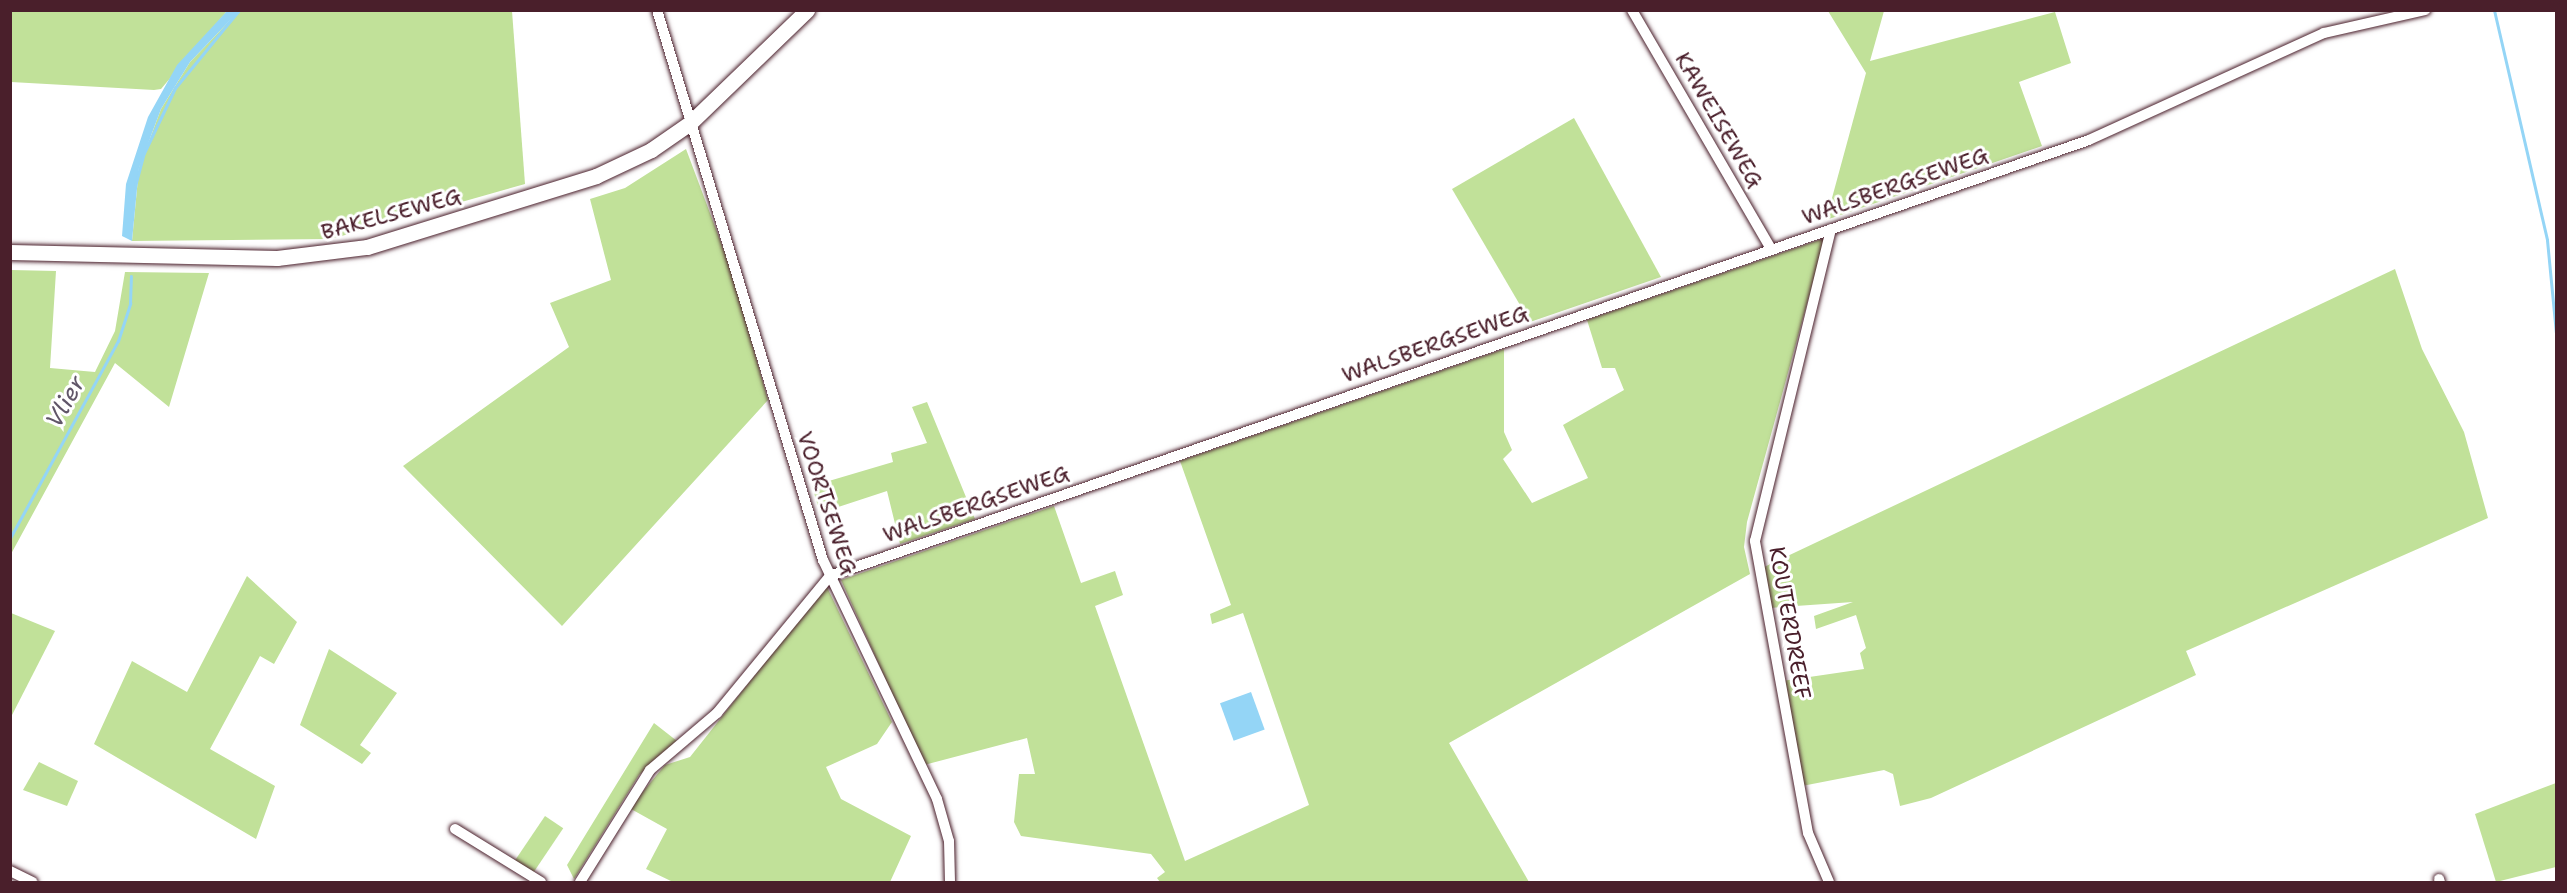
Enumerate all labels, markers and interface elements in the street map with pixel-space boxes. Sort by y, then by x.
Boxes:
street label: KAWEISEWEG [1669,47,1769,193]
street label: WALSBERGSEWEG [1798,142,1992,230]
street label: BAKELSEWEG [318,183,464,245]
street label: WALSBERGSEWEG [1338,300,1532,388]
water label: Vlier [40,371,92,433]
street label: VOORTSEWEG [791,428,863,578]
street label: WALSBERGSEWEG [879,460,1073,548]
street label: KOUTERDREEF [1764,544,1816,702]

